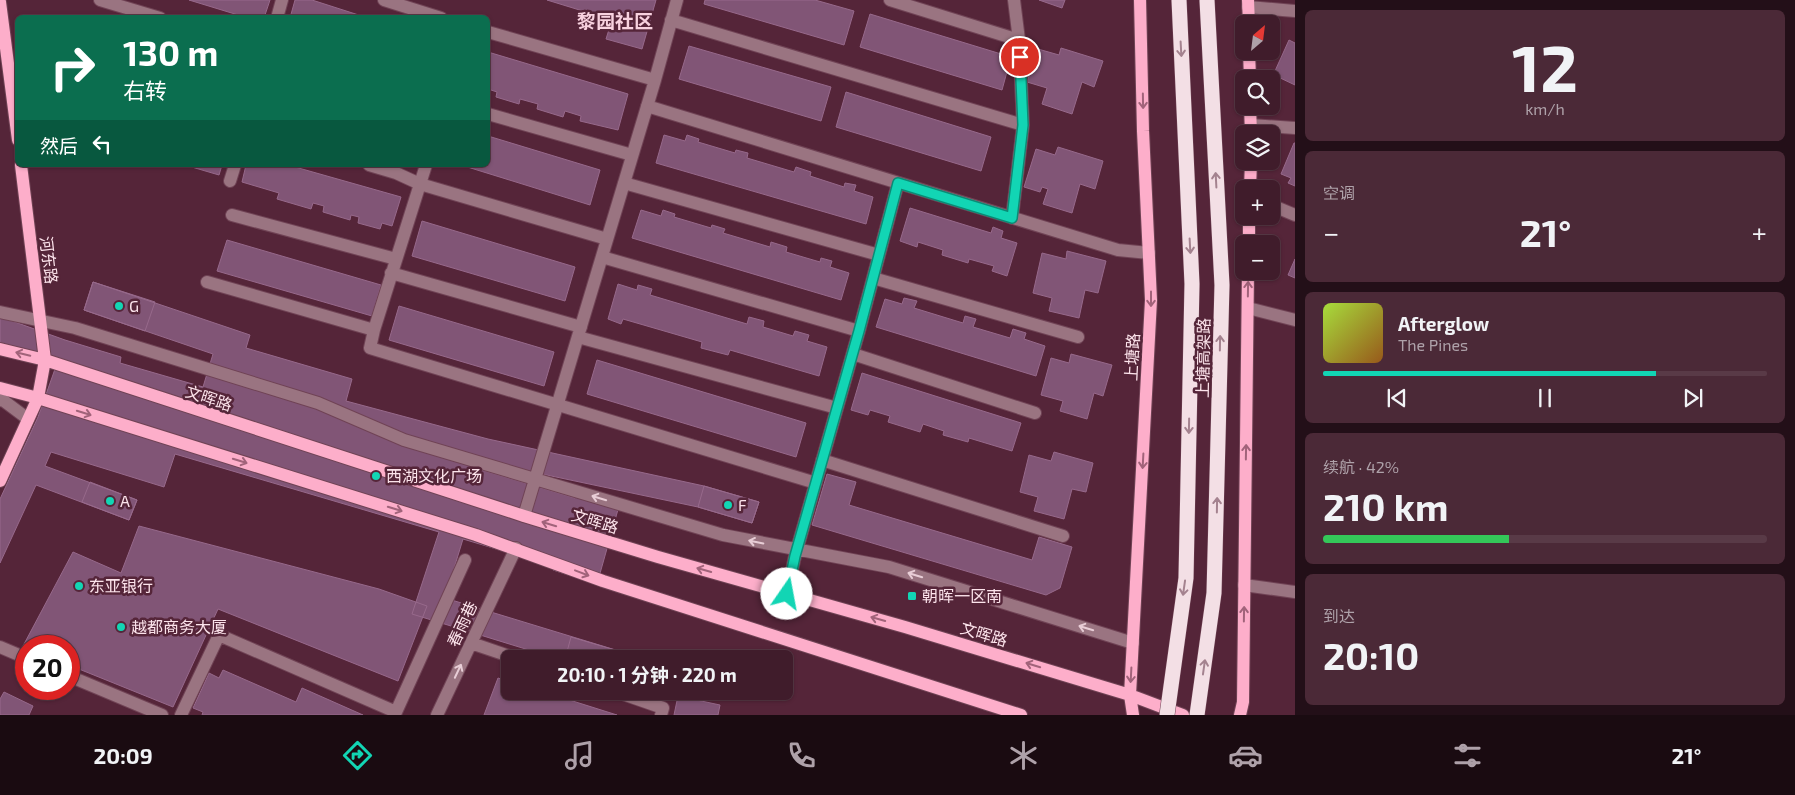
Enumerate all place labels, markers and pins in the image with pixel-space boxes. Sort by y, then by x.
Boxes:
pin [999,36,1041,78]
place label: G [129,296,139,315]
marker: G [113,300,125,312]
place label: 西湖文化广场 [386,466,482,485]
marker: 西湖文化广场 [370,470,382,482]
place label: A [120,491,130,510]
marker: A [104,495,116,507]
place label: F [738,495,747,514]
marker: F [722,499,734,511]
place label: 东亚银行 [89,576,153,595]
marker: 东亚银行 [73,580,85,592]
place label: 朝晖一区南 [922,586,1002,605]
marker: 朝晖一区南 [906,590,918,602]
place label: 越都商务大厦 [131,617,227,636]
marker: 越都商务大厦 [115,621,127,633]

